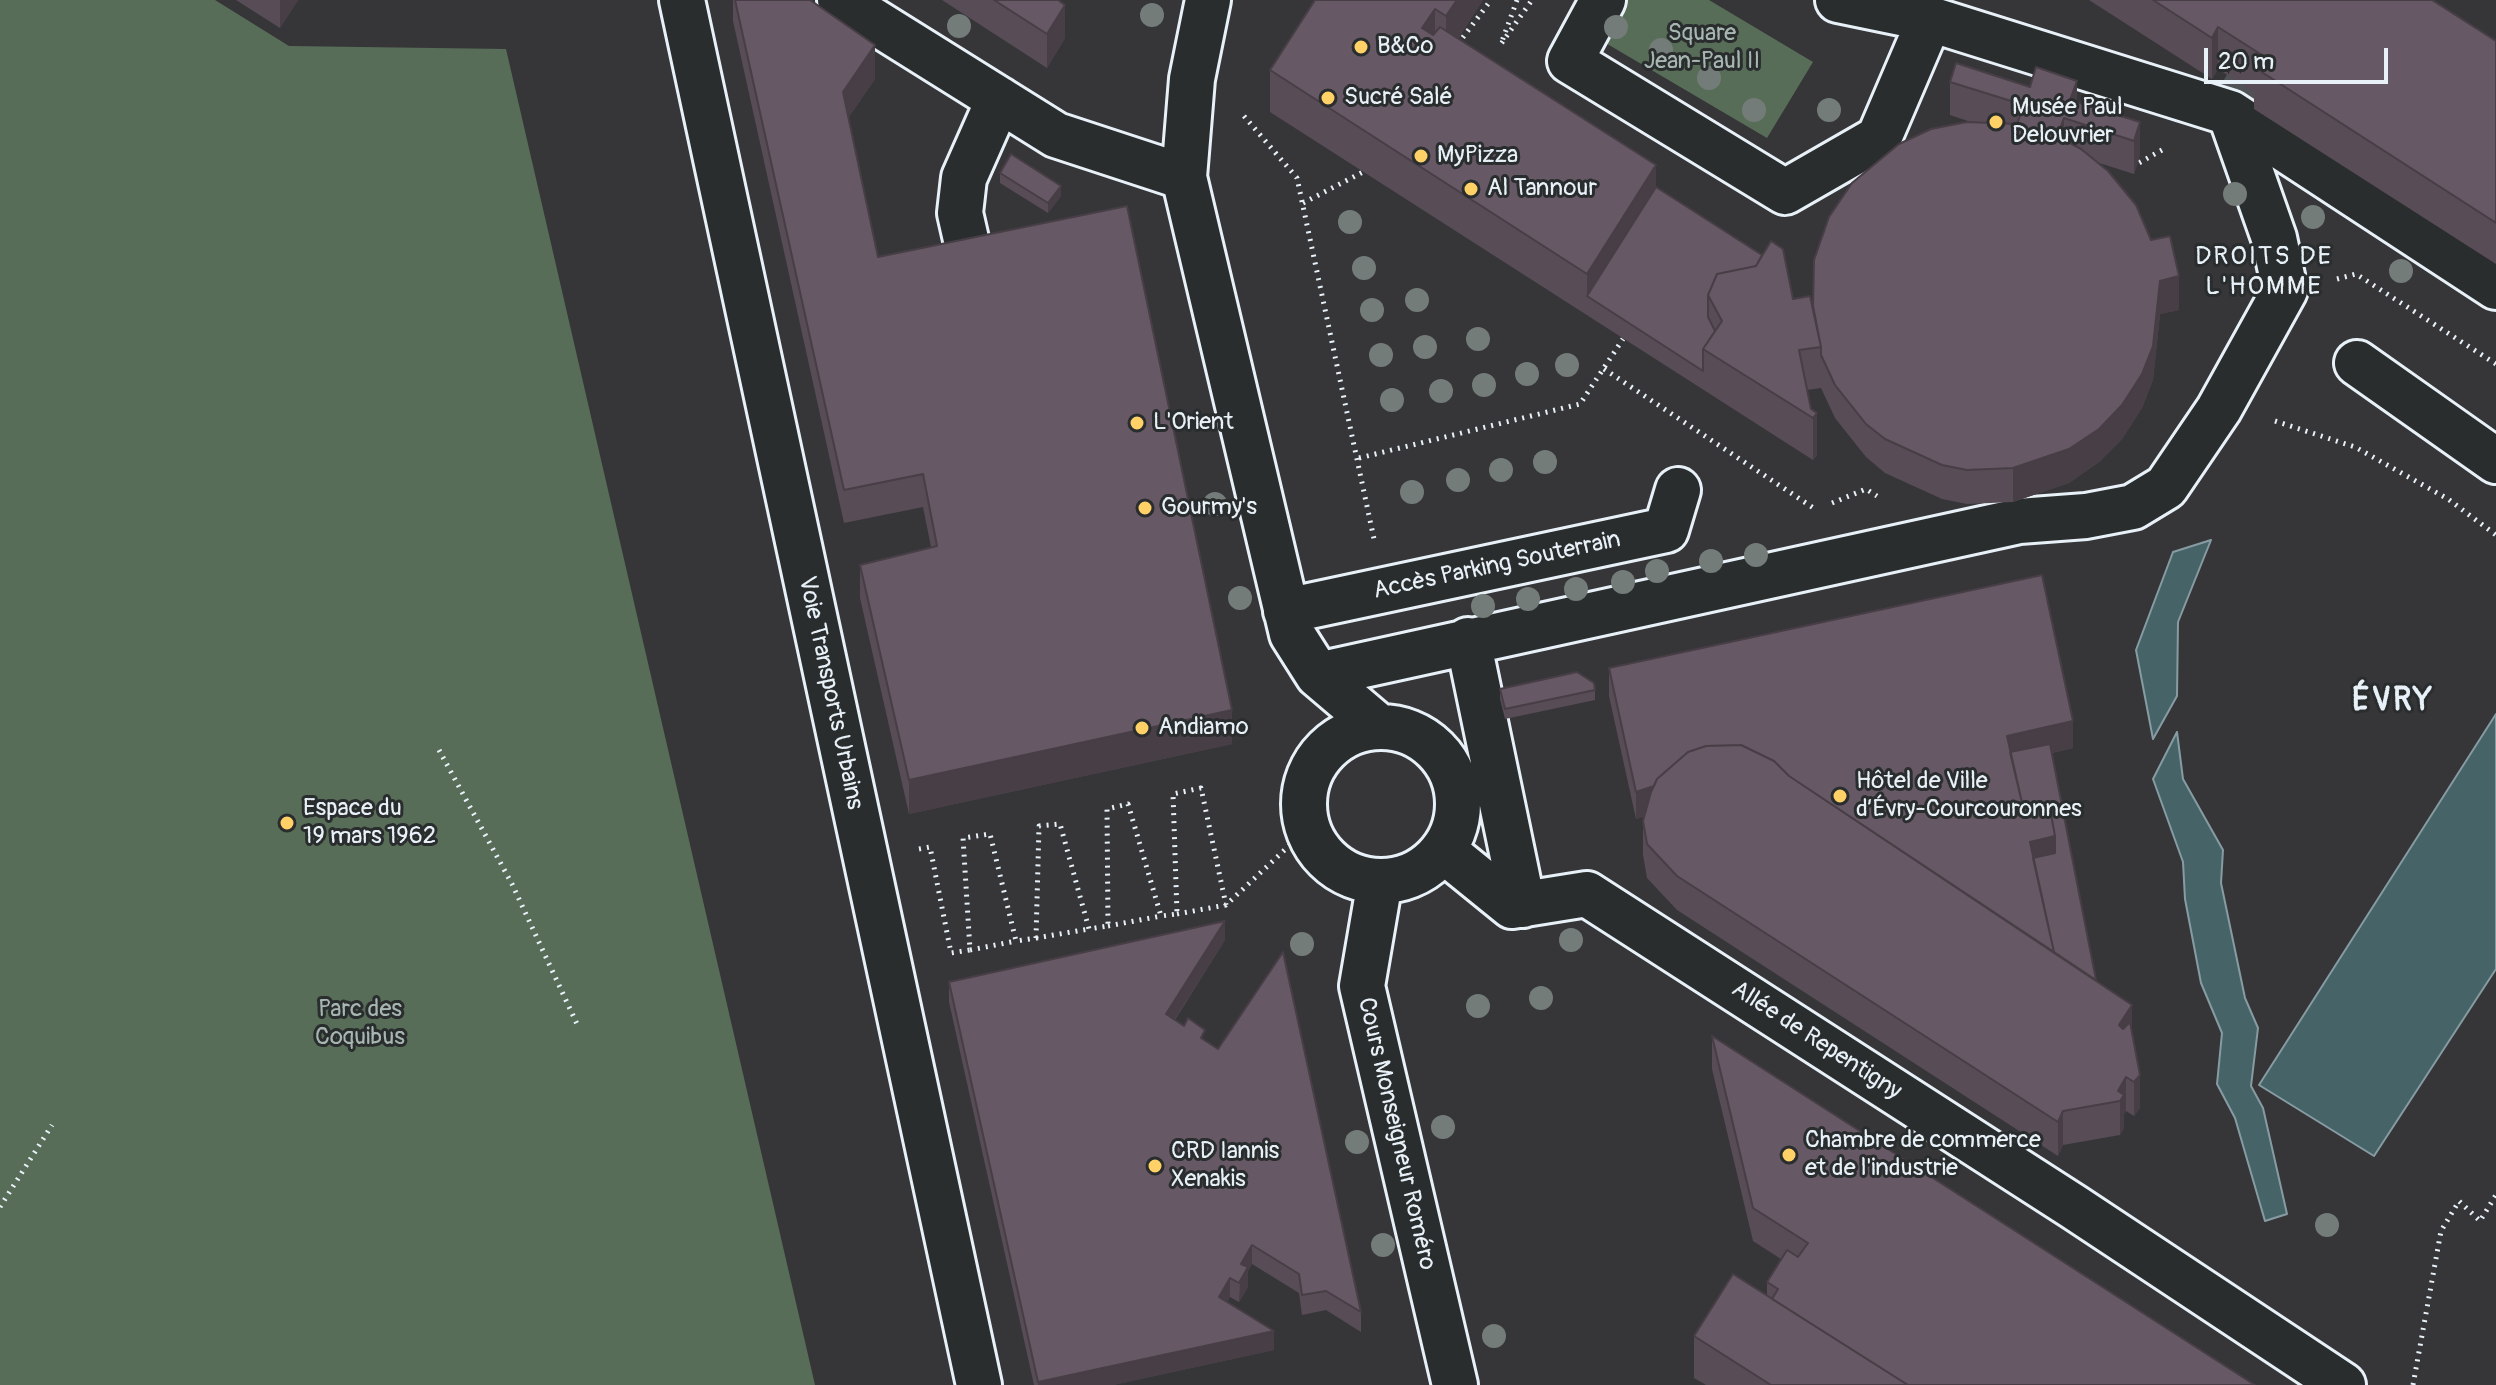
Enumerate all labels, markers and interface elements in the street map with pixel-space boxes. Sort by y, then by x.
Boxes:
park label: Square Jean-Paul II [1644,20,1760,76]
scale bar [2208,32,2392,82]
place label: B&Co [1377,33,1433,61]
marker: B&Co [1352,38,1370,56]
text: 20 m [2218,47,2274,76]
place label: Sucré Salé [1344,84,1452,112]
marker: Sucré Salé [1319,89,1337,107]
place label: Musée Paul Delouvrier [2012,94,2123,150]
marker: Musée Paul Delouvrier [1987,113,2005,131]
place label: MyPizza [1437,142,1518,170]
marker: MyPizza [1412,147,1430,165]
place label: Al Tannour [1487,175,1597,203]
marker: Al Tannour [1462,180,1480,198]
district label: DROITS DE L'HOMME [2195,241,2333,302]
place label: L'Orient [1153,409,1234,437]
marker: L'Orient [1128,414,1146,432]
place label: Gourmy's [1161,494,1257,522]
marker: Gourmy's [1136,499,1154,517]
street label: Accès Parking Souterrain [1371,526,1623,606]
street label: Voie Transports Urbains [791,574,869,812]
district label: ÉVRY [2352,683,2434,721]
place label: Andiamo [1158,714,1249,742]
marker: Andiamo [1133,719,1151,737]
place label: Hôtel de Ville d’Évry-Courcouronnes [1856,768,2082,824]
marker: Hôtel de Ville d’Évry-Courcouronnes [1831,787,1849,805]
place label: Espace du 19 mars 1962 [303,795,436,851]
marker: Espace du 19 mars 1962 [278,814,296,832]
street label: Allée de Repentigny [1726,975,1906,1107]
street label: Cours Monseigneur Roméro [1351,995,1441,1273]
park label: Parc des Coquibus [315,996,405,1052]
place label: Chambre de commerce et de l'industrie [1805,1127,2041,1183]
place label: CRD Iannis Xenakis [1171,1138,1279,1194]
marker: Chambre de commerce et de l'industrie [1780,1146,1798,1164]
marker: CRD Iannis Xenakis [1146,1157,1164,1175]

